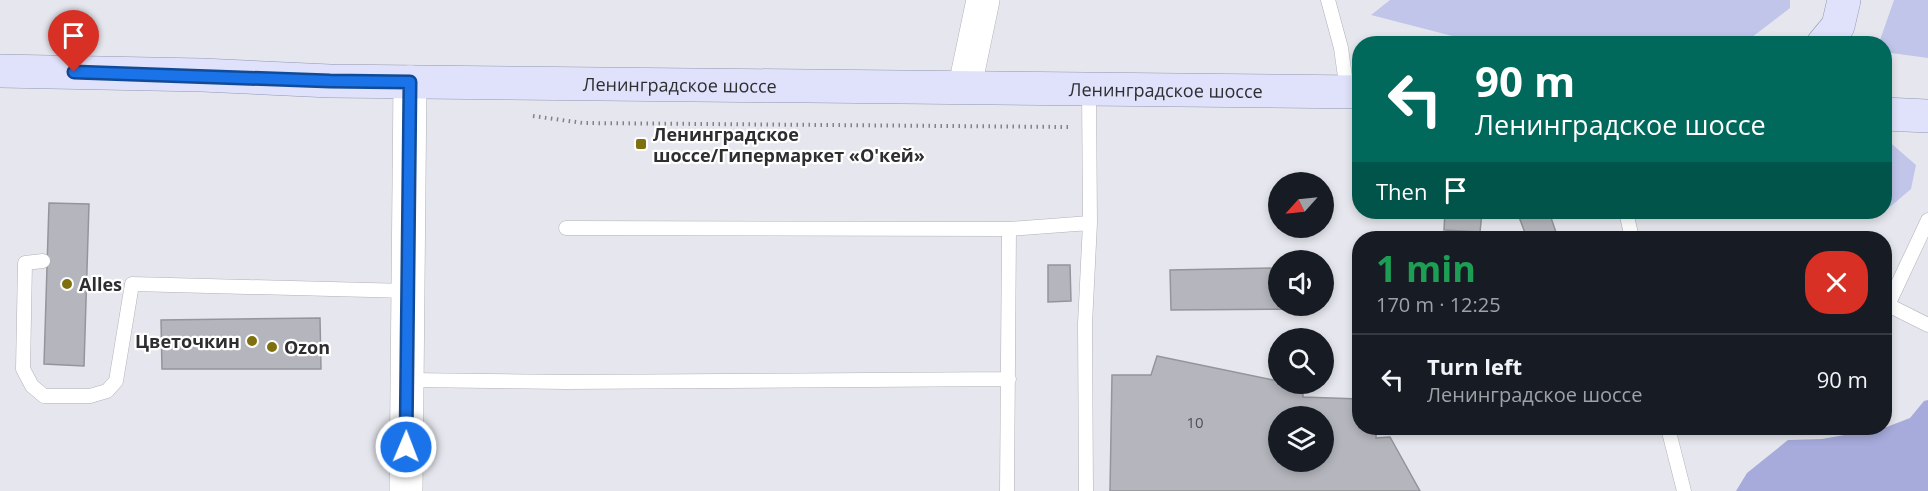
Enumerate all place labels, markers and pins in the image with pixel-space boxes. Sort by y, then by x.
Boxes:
pin [48,10,99,72]
place label: Ленинградское шоссе/Гипермаркет «О'кей» [653,122,925,167]
marker: Ленинградское шоссе/Гипермаркет «О'кей» [634,137,648,151]
place label: Alles [79,272,122,296]
marker: Alles [60,277,74,291]
place label: Цветочкин [135,329,240,353]
marker: Цветочкин [245,334,259,348]
place label: Ozon [284,335,330,359]
marker: Ozon [265,340,279,354]

